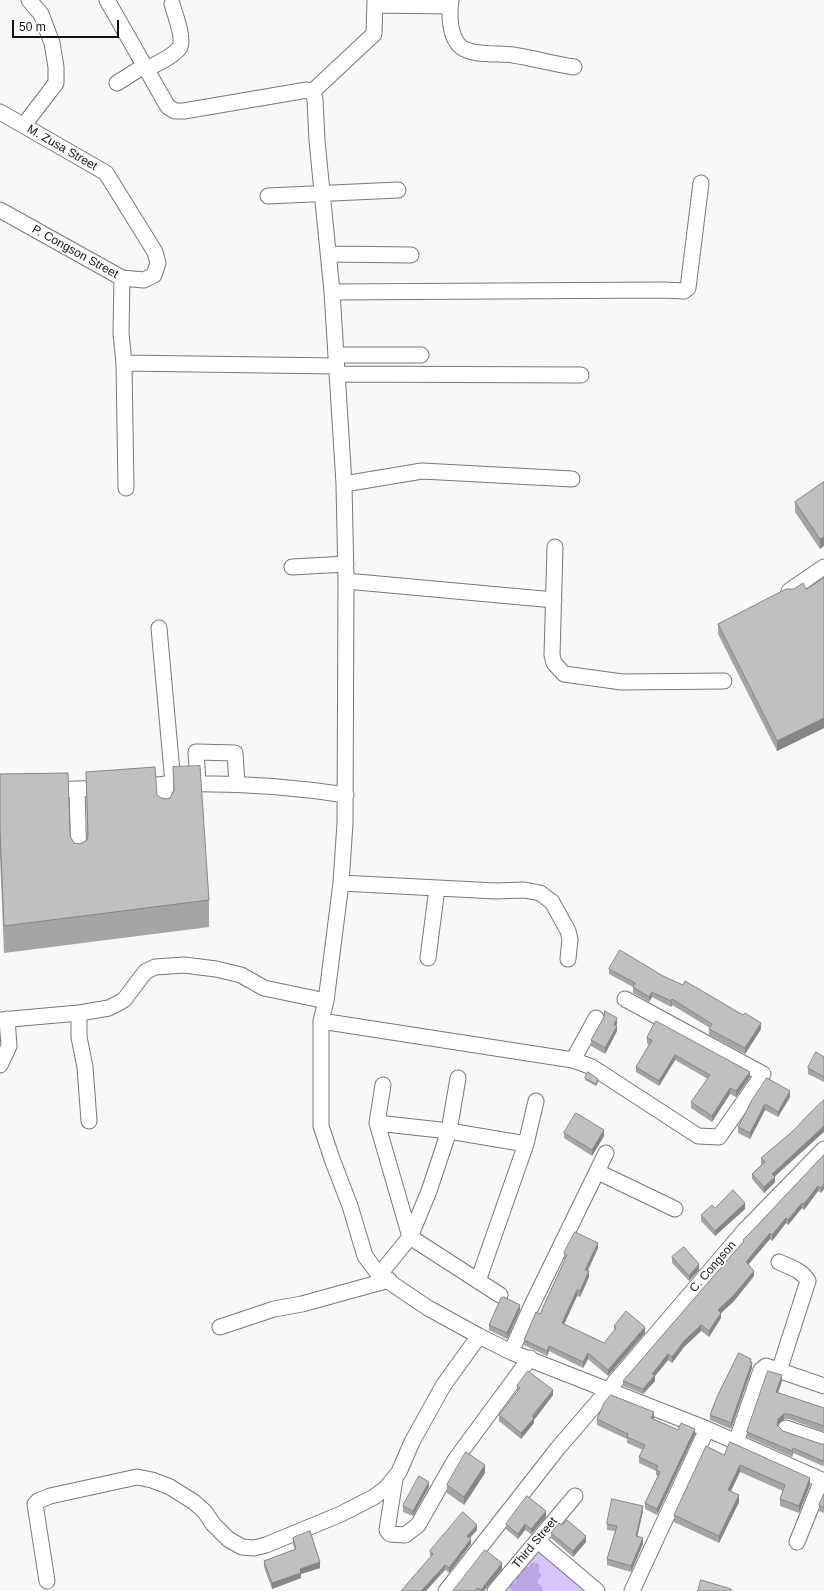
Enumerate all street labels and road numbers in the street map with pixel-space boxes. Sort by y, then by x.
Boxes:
street label: M. Zusa Street [24,122,100,174]
street label: P. Congson Street [29,222,121,282]
street label: C. Congson [687,1238,739,1296]
street label: Third Street [509,1514,561,1572]

